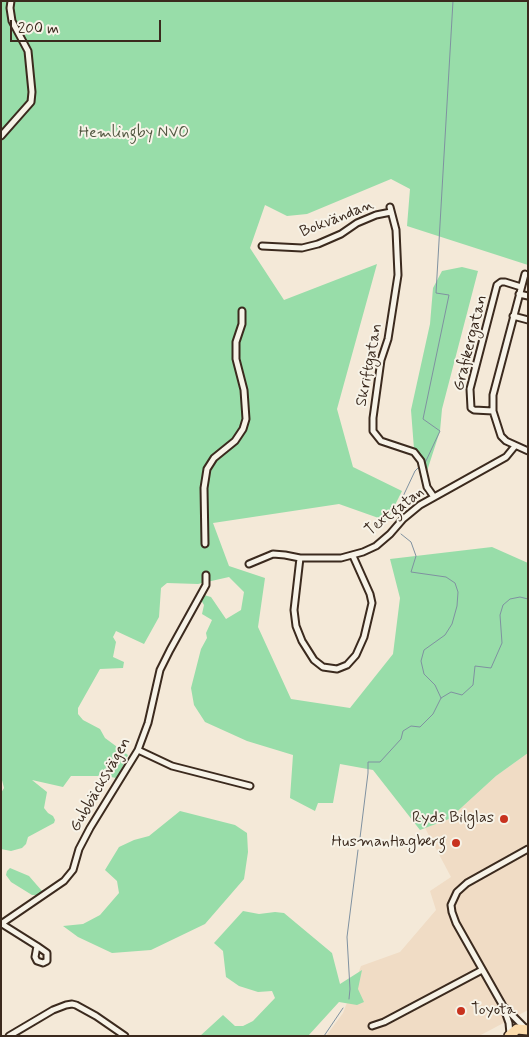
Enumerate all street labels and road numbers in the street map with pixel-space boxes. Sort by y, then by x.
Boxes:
street label: Bokvändan [297,196,377,242]
street label: Grafikergatan [450,293,492,393]
street label: Skriftgatan [353,322,387,408]
street label: Textgatan [362,483,428,541]
street label: Gubbäcksvägen [66,734,136,836]

